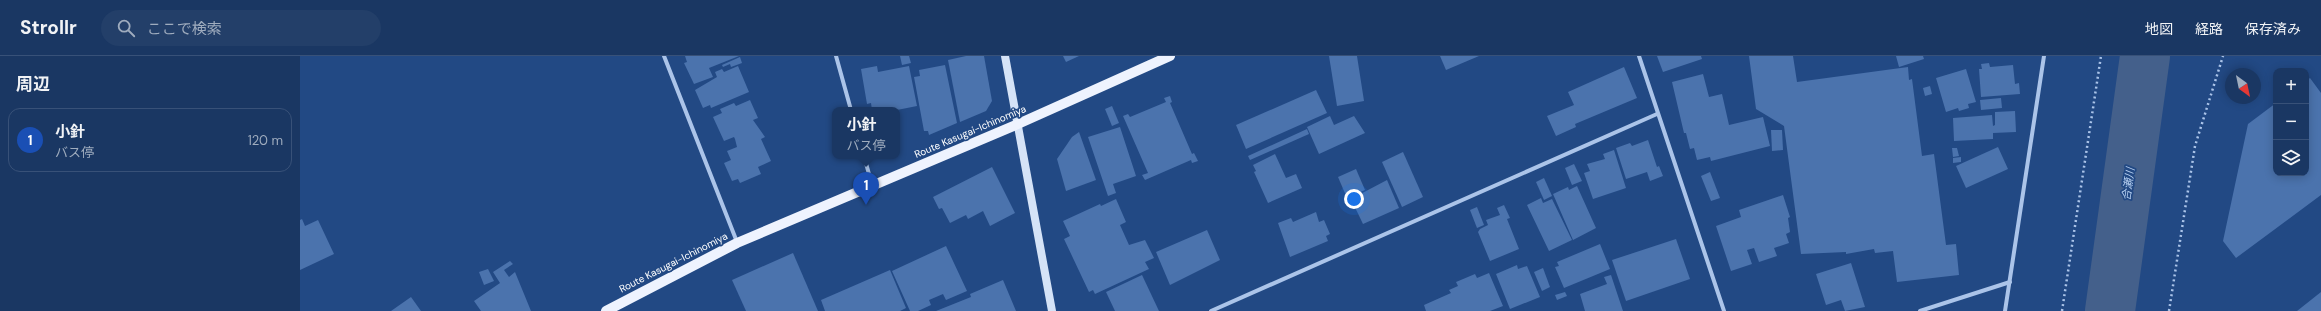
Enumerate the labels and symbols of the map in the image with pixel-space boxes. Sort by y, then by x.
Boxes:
north arrow [2225,68,2261,104]
street label: Route Kasugai-Ichinomiya [912,102,1028,161]
water label: 合瀬川 [2119,166,2137,201]
pin: 1 [853,172,879,205]
your location [1344,189,1364,209]
street label: Route Kasugai-Ichinomiya [617,229,730,295]

